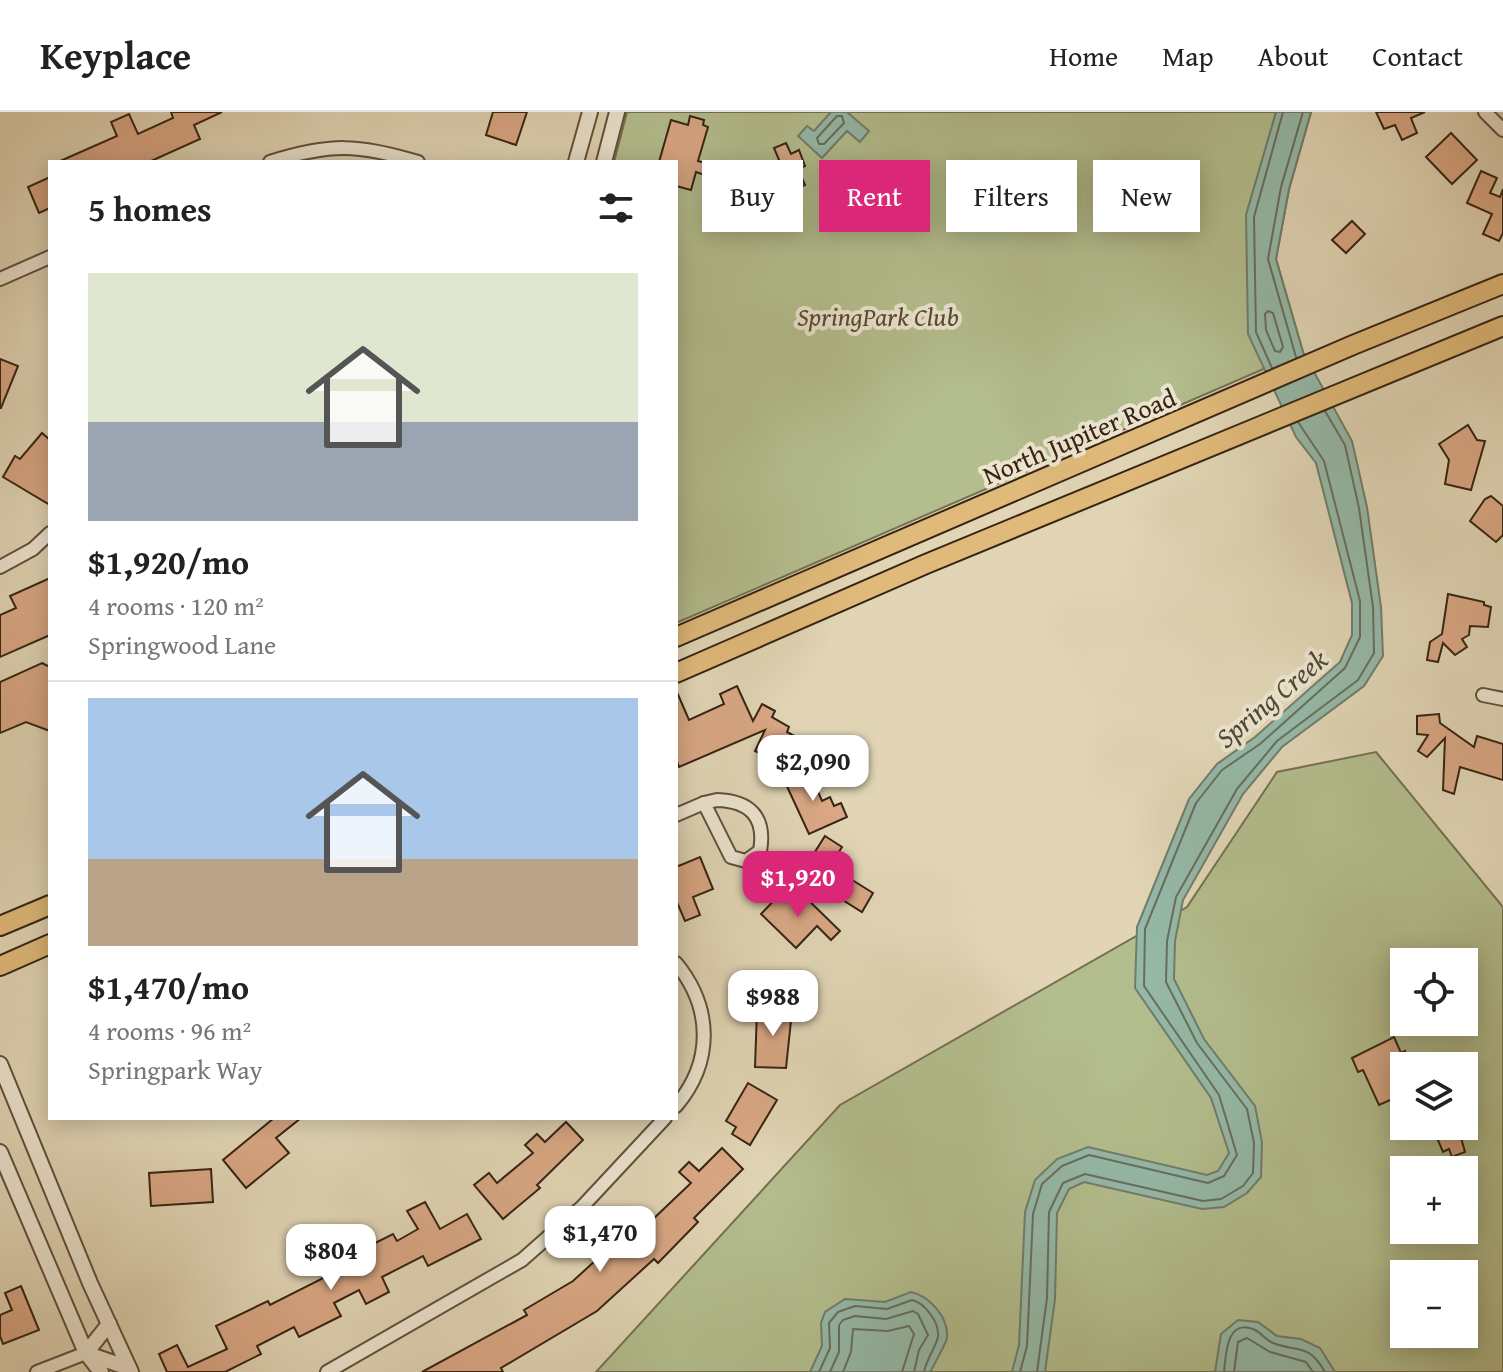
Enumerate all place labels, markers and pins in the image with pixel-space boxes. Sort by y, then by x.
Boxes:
pin: $2,090 [748,735,878,803]
pin: $1,920 [733,851,863,919]
pin: $988 [726,970,820,1038]
pin: $1,470 [535,1206,665,1274]
pin: $804 [284,1224,378,1292]

